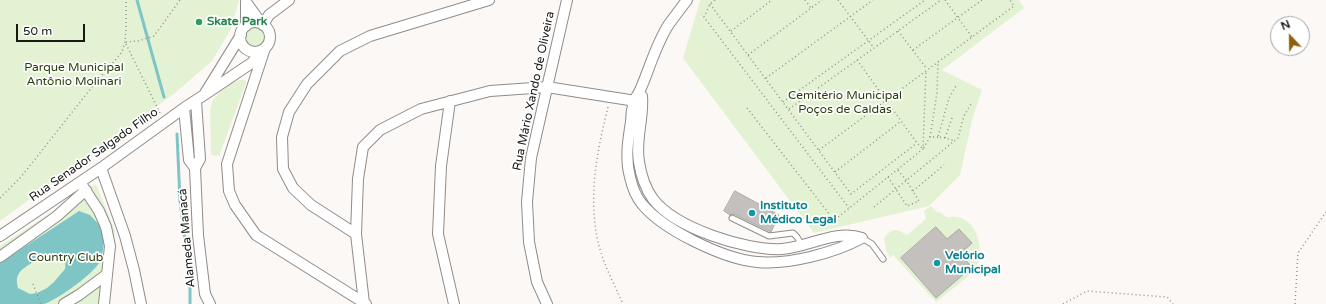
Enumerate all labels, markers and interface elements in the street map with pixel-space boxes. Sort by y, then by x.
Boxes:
street label: Rua Mário Xando de Oliveira [510,10,558,172]
place label: Skate Park [207,15,267,29]
scale bar [18,16,87,42]
north arrow [1270,16,1310,56]
marker: Skate Park [194,17,204,27]
text: N [1279,18,1292,33]
text: 50 m [23,24,52,38]
park label: Parque Municipal Antônio Molinari [24,61,124,89]
park label: Cemitério Municipal Poços de Caldas [788,89,902,117]
street label: Rua Senador Salgado Filho [27,105,161,205]
street label: Alameda Manacá [175,188,199,288]
place label: Instituto Médico Legal [760,199,837,227]
marker: Instituto Médico Legal [747,208,757,218]
place label: Velório Municipal [945,249,1001,277]
park label: Country Club [29,251,103,265]
marker: Velório Municipal [932,258,942,268]

